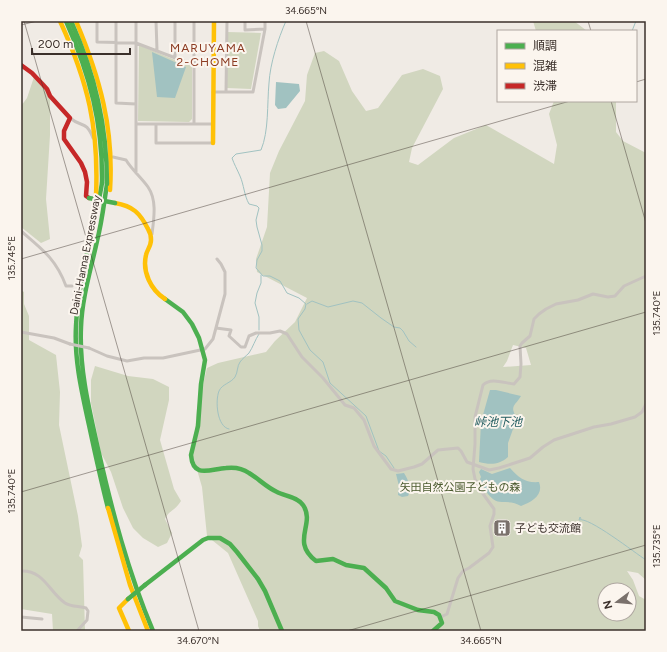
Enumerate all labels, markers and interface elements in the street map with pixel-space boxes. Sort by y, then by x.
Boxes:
text: 34.665°N [285,4,327,17]
scale bar [32,30,130,56]
legend [497,30,637,102]
text: 200 m [38,37,73,51]
text: 順調 [533,39,557,53]
district label: MARUYAMA 2-CHOME [170,41,246,69]
text: 混雑 [533,59,557,73]
text: 渋滞 [533,79,557,93]
street label: Daini-Hanna Expressway [68,194,104,316]
text: 135.745°E [5,236,18,280]
text: 135.740°E [650,290,663,336]
water label: 峠池下池 [474,415,523,429]
text: 135.740°E [5,468,18,514]
park label: 矢田自然公園子どもの森 [400,481,521,494]
building icon: 子ども交流館 [492,518,512,538]
place label: 子ども交流館 [515,522,581,535]
text: 135.735°E [650,524,663,568]
north arrow [597,582,637,622]
text: N [600,599,615,611]
text: 34.670°N [177,634,219,647]
text: 34.665°N [460,634,502,647]

